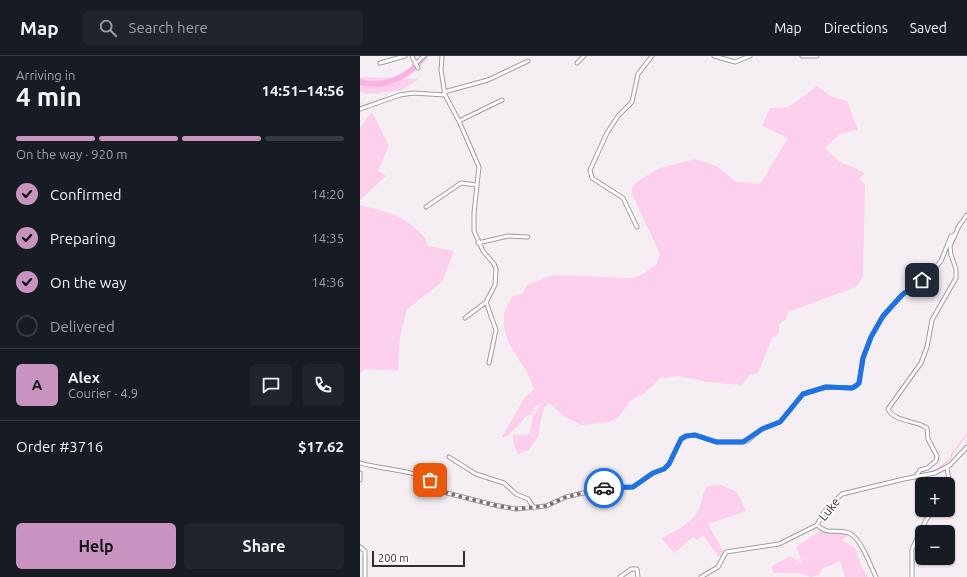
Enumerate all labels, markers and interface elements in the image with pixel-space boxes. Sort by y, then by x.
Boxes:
search box [83,10,363,46]
text: Map [20,17,59,39]
icon: search [97,17,119,39]
text: Search here [129,19,208,36]
text: Map [774,20,802,36]
text: Directions [824,20,888,36]
text: Saved [910,20,947,36]
text: Arriving in [16,68,75,82]
text: 4 min [16,82,82,111]
text: 14:51–14:56 [261,82,344,99]
text: On the way · 920 m [16,147,128,161]
icon: check [16,183,38,205]
text: Confirmed [50,186,122,203]
text: 14:20 [311,187,344,201]
icon: check [16,227,38,249]
text: Preparing [50,230,116,247]
text: 14:35 [311,231,344,245]
pin [905,263,939,297]
icon: home [911,269,933,291]
icon: check [16,271,38,293]
text: On the way [50,274,126,291]
text: 14:36 [311,275,344,289]
text: Delivered [50,318,115,335]
button: chat [250,364,292,406]
button: phone [302,364,344,406]
text: Alex [68,369,100,386]
text: A [32,376,42,393]
text: Courier · 4.9 [68,386,138,400]
text: Order #3716 [16,438,103,455]
text: $17.62 [298,438,344,455]
pin [413,463,447,497]
courier [584,468,624,508]
icon: bag [419,469,441,491]
icon: car [593,477,615,499]
map controls [915,477,955,565]
button: + [915,477,955,517]
street label: Luke [816,495,842,523]
button: Help [16,523,176,569]
button: Share [184,523,344,569]
button: − [915,525,955,565]
scale bar [372,549,465,568]
text: 200 m [378,552,409,564]

